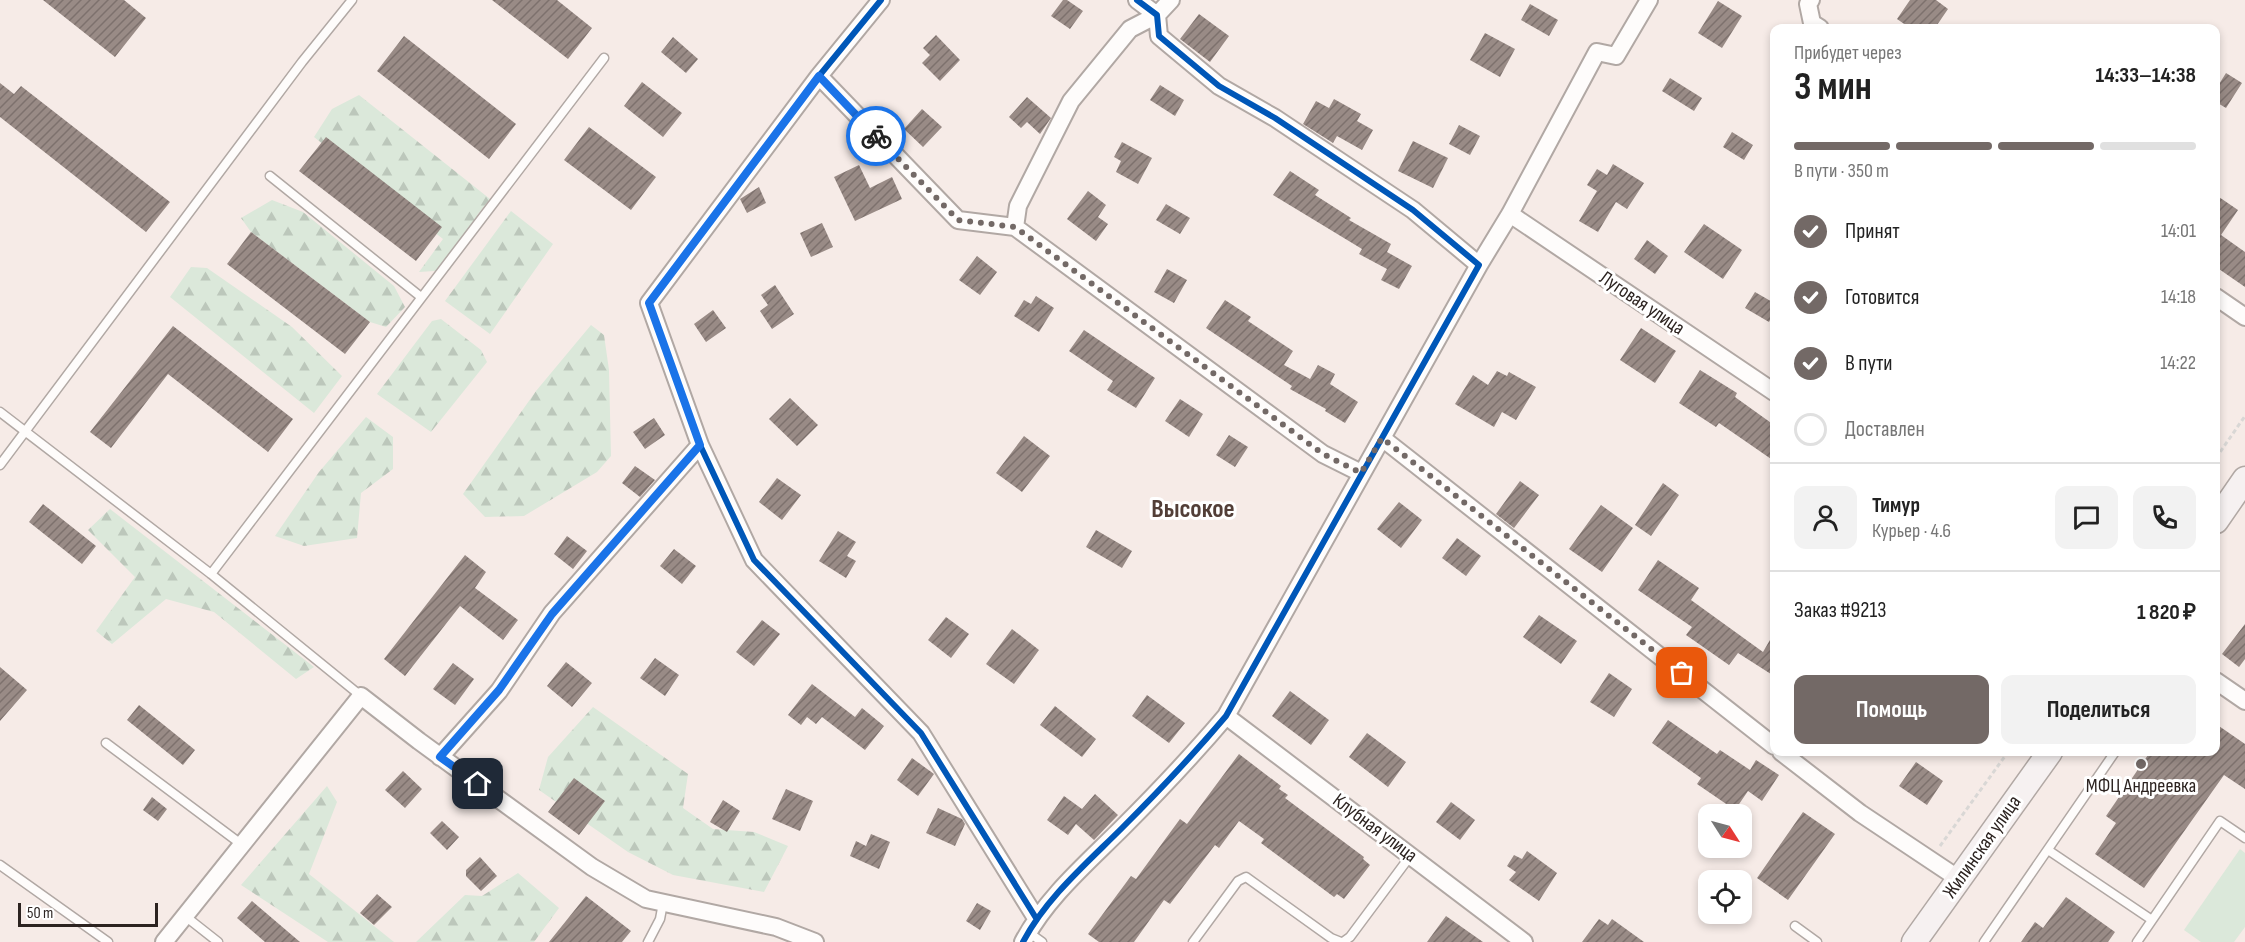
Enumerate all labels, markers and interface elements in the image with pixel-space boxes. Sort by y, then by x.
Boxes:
text: Прибудет через [1794,41,1902,65]
text: 14:33–14:38 [2095,62,2196,89]
text: 3 мин [1794,64,1872,111]
courier [846,106,906,166]
icon: bike [860,120,893,153]
text: В пути · 350 m [1794,159,1889,183]
icon: check [1794,215,1827,248]
text: Принят [1845,218,1900,245]
text: 14:01 [2161,219,2196,243]
street label: Луговая улица [1595,266,1689,340]
icon: check [1794,281,1827,314]
text: Готовится [1845,284,1919,311]
text: 14:18 [2161,285,2196,309]
icon: check [1794,347,1827,380]
text: В пути [1845,350,1893,377]
text: 14:22 [2160,351,2196,375]
text: Доставлен [1845,416,1925,443]
button: person [1794,486,1857,549]
button: chat [2055,486,2118,549]
button: phone [2133,486,2196,549]
text: Тимур [1872,492,1920,519]
district label: Высокое [1151,494,1235,525]
text: Курьер · 4.6 [1872,519,1951,543]
text: Заказ #9213 [1794,597,1886,624]
text: 1 820 ₽ [2137,599,2196,626]
pin [1656,647,1707,698]
icon: bag [1665,656,1698,689]
button: Помощь [1794,675,1989,744]
button: Поделиться [2001,675,2196,744]
marker: МФЦ Андреевка [2134,757,2148,771]
pin [452,758,503,809]
icon: home [461,767,494,800]
place label: МФЦ Андреевка [2086,774,2196,798]
street label: Клубная улица [1328,788,1422,868]
street label: Жилинская улица [1938,791,2026,903]
north arrow [1698,804,1752,858]
map controls [1698,804,1752,924]
button: locate [1698,870,1752,924]
scale bar [18,900,158,928]
text: 50 m [27,904,53,923]

